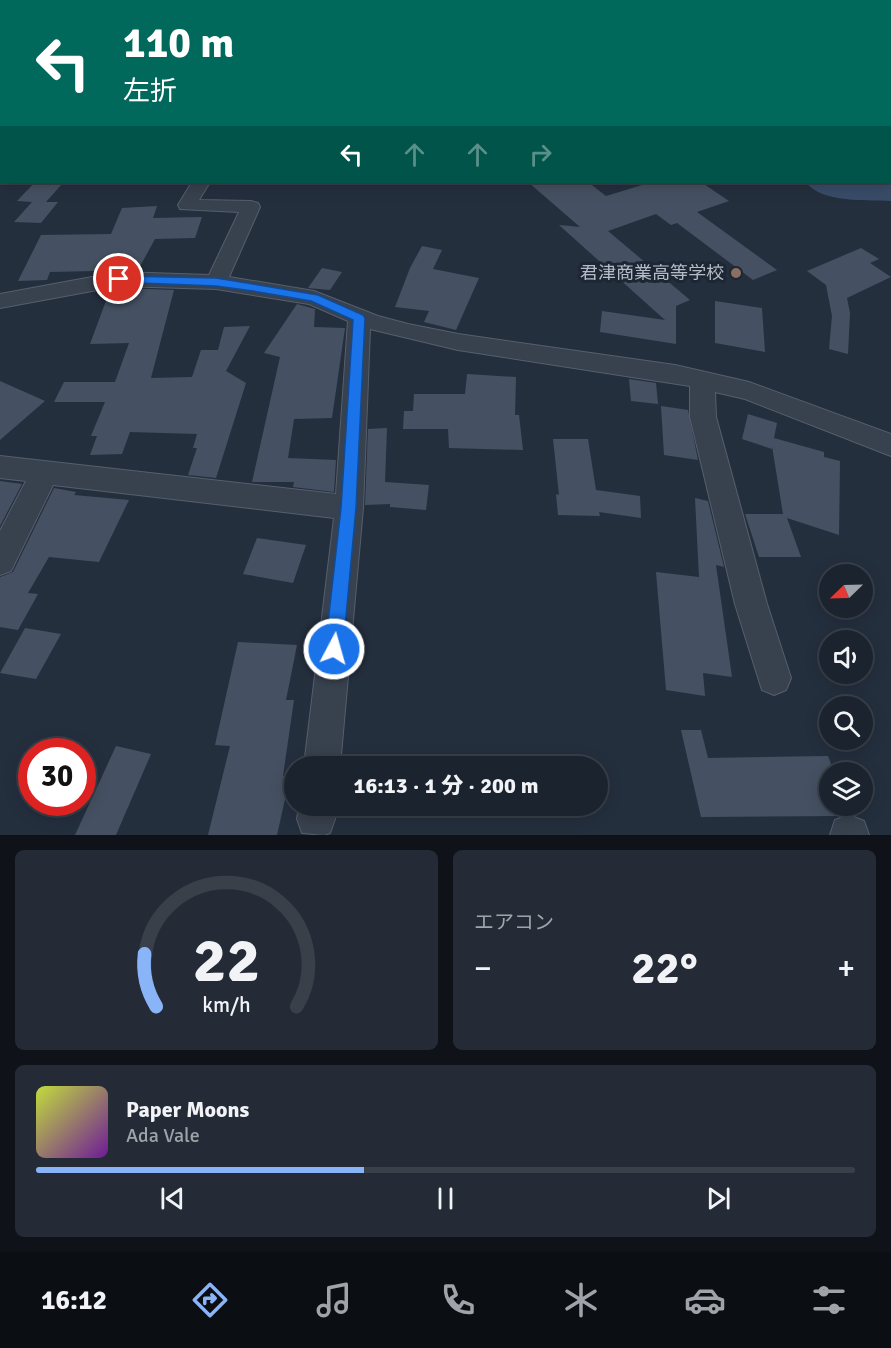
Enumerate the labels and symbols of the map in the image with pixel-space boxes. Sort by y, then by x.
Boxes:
pin [93,253,144,304]
place label: 君津商業高等学校 [580,262,724,284]
marker: 君津商業高等学校 [729,266,743,280]
north arrow [819,564,873,618]
position arrow [302,617,366,681]
speed limit sign: 30 [18,738,96,816]

